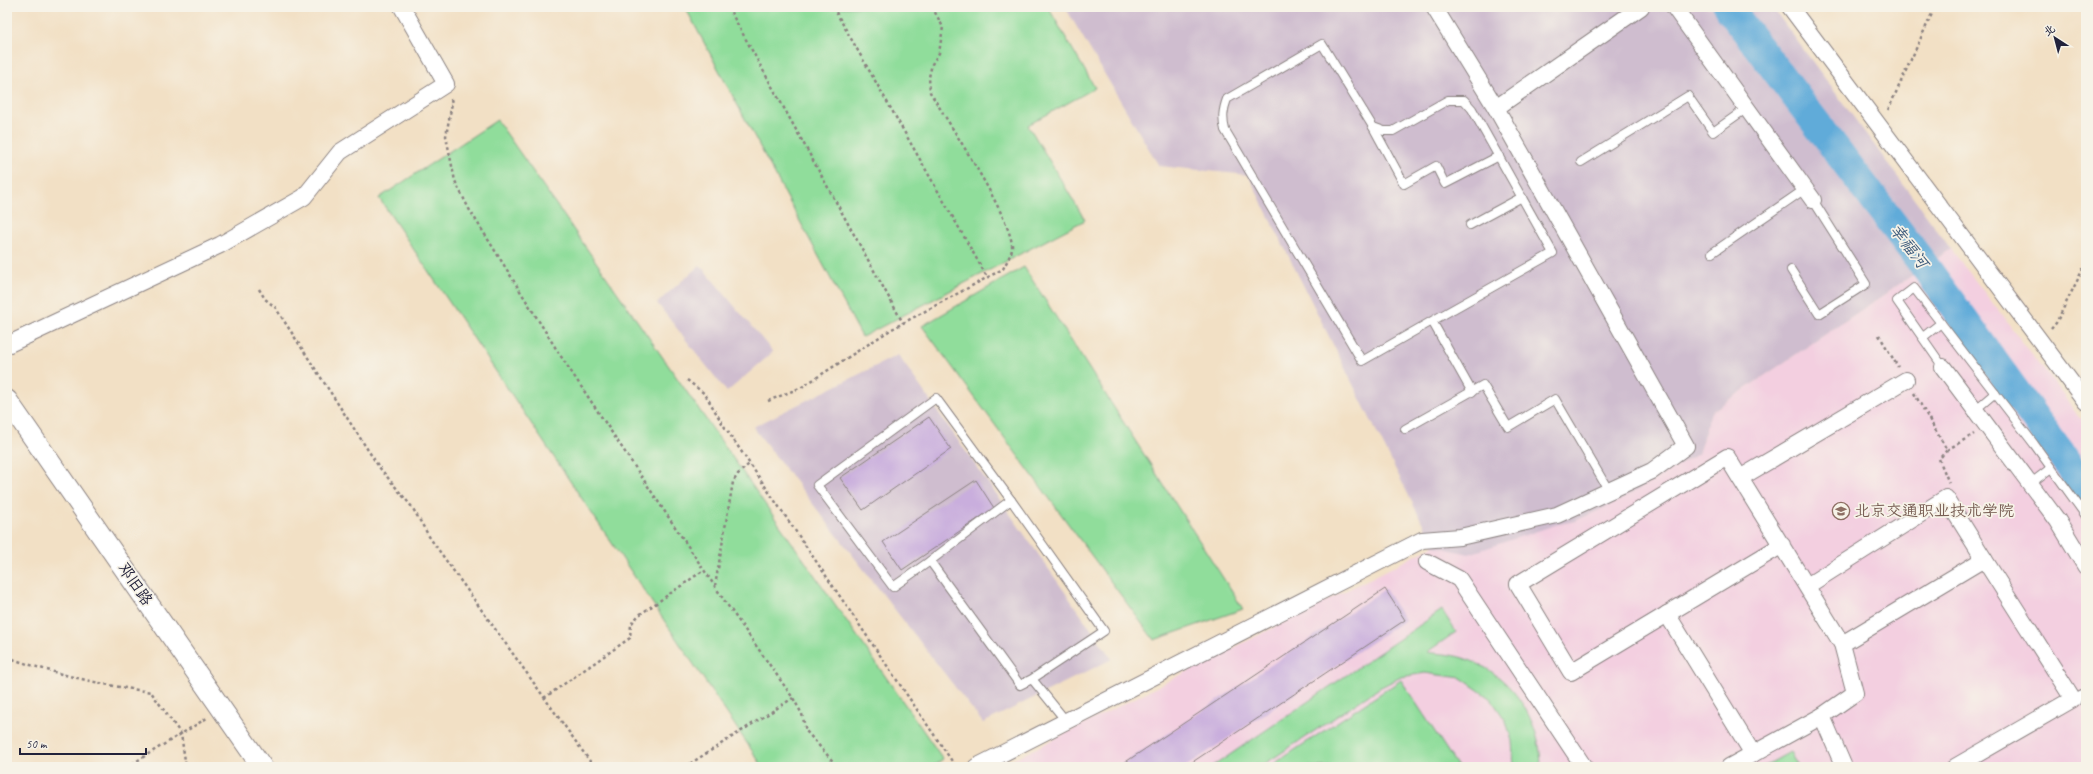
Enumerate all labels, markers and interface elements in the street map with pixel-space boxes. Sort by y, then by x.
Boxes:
north arrow [2035,18,2075,58]
text: 北 [2041,21,2058,39]
water label: 幸福河 [1885,219,1935,275]
school or university icon: 北京交通职业技术学院 [1831,501,1851,521]
place label: 北京交通职业技术学院 [1854,501,2014,521]
street label: 邓旧路 [113,559,157,609]
scale bar [20,730,146,756]
text: 50 m [26,736,48,752]

